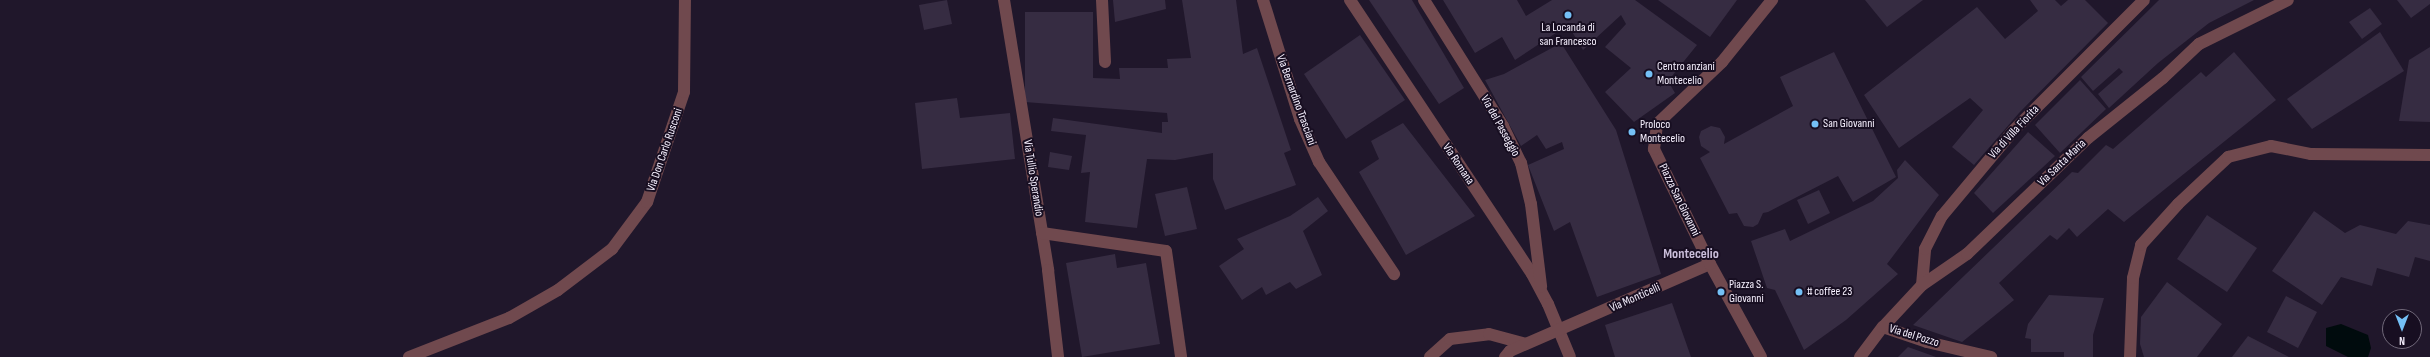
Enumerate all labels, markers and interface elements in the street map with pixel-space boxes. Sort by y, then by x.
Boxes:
marker: La Locanda di san Francesco [1563,10,1573,20]
place label: La Locanda di san Francesco [1539,21,1597,49]
street label: Via Bernardino Trasciani [1273,53,1319,147]
place label: Centro anziani Montecelio [1657,60,1715,88]
marker: Centro anziani Montecelio [1644,69,1654,79]
street label: Via del Passeggio [1477,93,1523,159]
street label: Via di Villa Fiorita [1986,102,2042,162]
street label: Via Don Carlo Rusconi [644,107,686,193]
place label: San Giovanni [1823,117,1875,131]
place label: Proloco Montecelio [1640,118,1685,146]
marker: San Giovanni [1810,119,1820,129]
marker: Proloco Montecelio [1627,127,1637,137]
street label: Via Santa Maria [2035,137,2089,189]
street label: Via Tullio Sperandio [1020,139,1046,217]
street label: Via Romana [1439,141,1477,187]
street label: Piazza San Giovanni [1655,162,1703,238]
district label: Montecelio [1663,246,1719,262]
place label: Piazza S. Giovanni [1729,278,1764,306]
street label: Via Monticelli [1607,280,1663,316]
place label: # coffee 23 [1807,285,1852,299]
marker: Piazza S. Giovanni [1716,287,1726,297]
marker: # coffee 23 [1794,287,1804,297]
north arrow [2382,309,2422,349]
street label: Via del Pozzo [1887,322,1941,350]
text: N [2399,334,2405,347]

